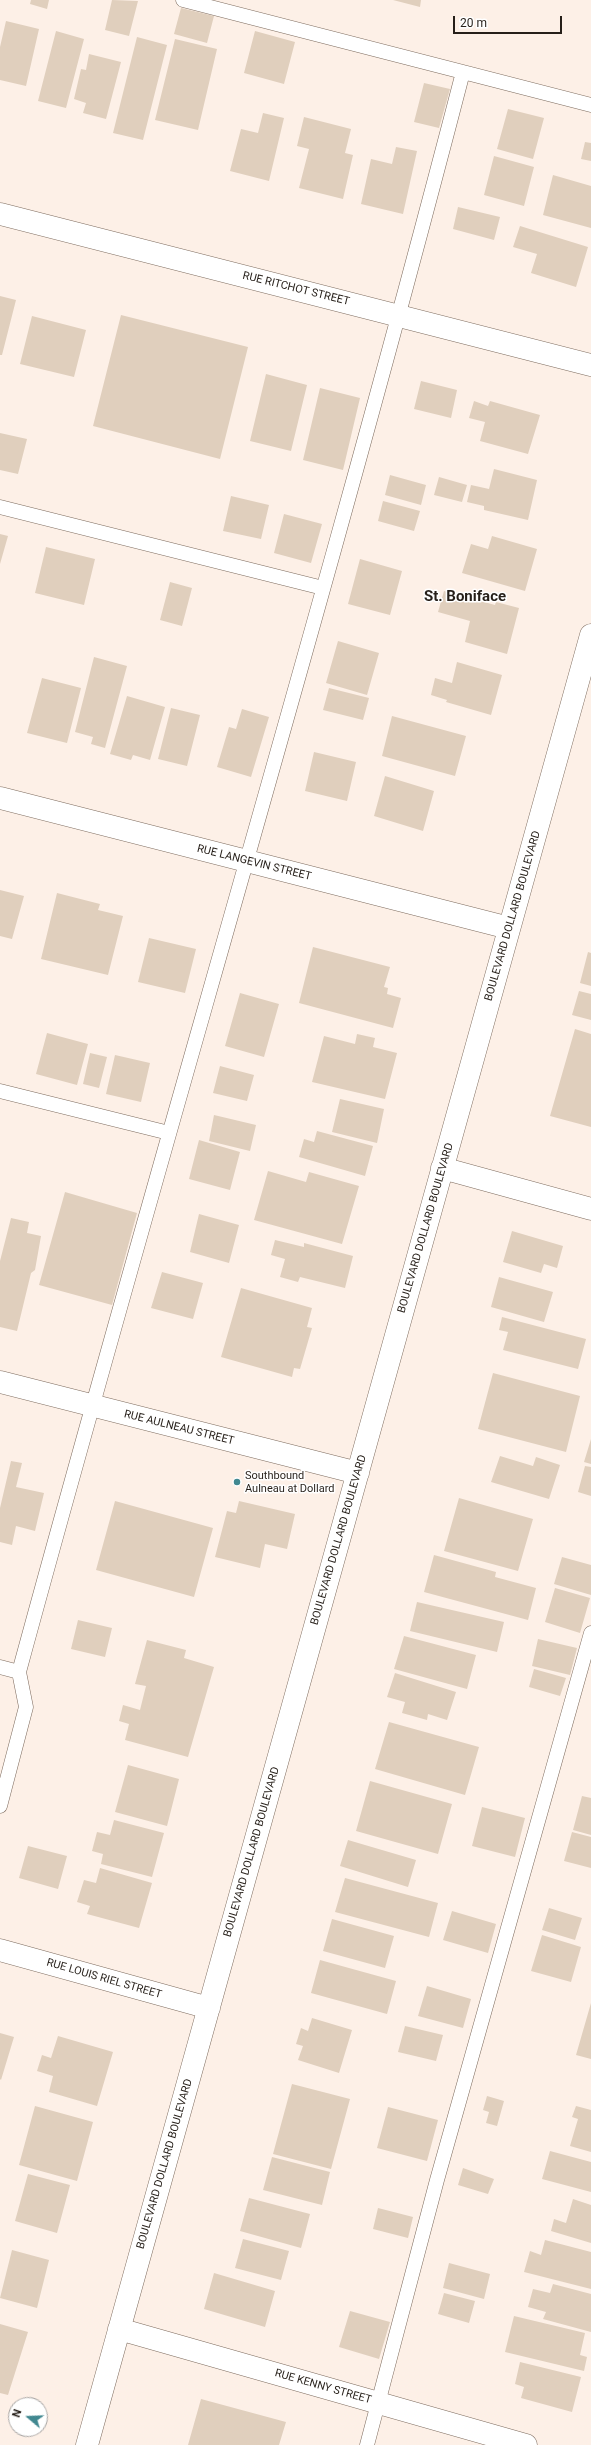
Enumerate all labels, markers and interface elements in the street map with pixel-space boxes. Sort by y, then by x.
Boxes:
scale bar [455,8,564,34]
text: 20 m [460,16,487,30]
street label: RUE RITCHOT STREET [241,269,351,309]
district label: St. Boniface [424,588,506,606]
street label: BOULEVARD DOLLARD BOULEVARD [482,829,544,1003]
street label: RUE LANGEVIN STREET [195,842,313,884]
street label: BOULEVARD DOLLARD BOULEVARD [395,1141,457,1315]
street label: RUE AULNEAU STREET [123,1408,235,1448]
street label: BOULEVARD DOLLARD BOULEVARD [308,1453,370,1627]
place label: Southbound Aulneau at Dollard [245,1469,335,1495]
marker: Southbound Aulneau at Dollard [232,1477,242,1487]
street label: BOULEVARD DOLLARD BOULEVARD [221,1765,283,1939]
street label: RUE LOUIS RIEL STREET [45,1956,163,2002]
street label: BOULEVARD DOLLARD BOULEVARD [134,2077,196,2251]
street label: RUE KENNY STREET [273,2367,373,2407]
north arrow [8,2397,48,2437]
text: N [10,2407,25,2419]

